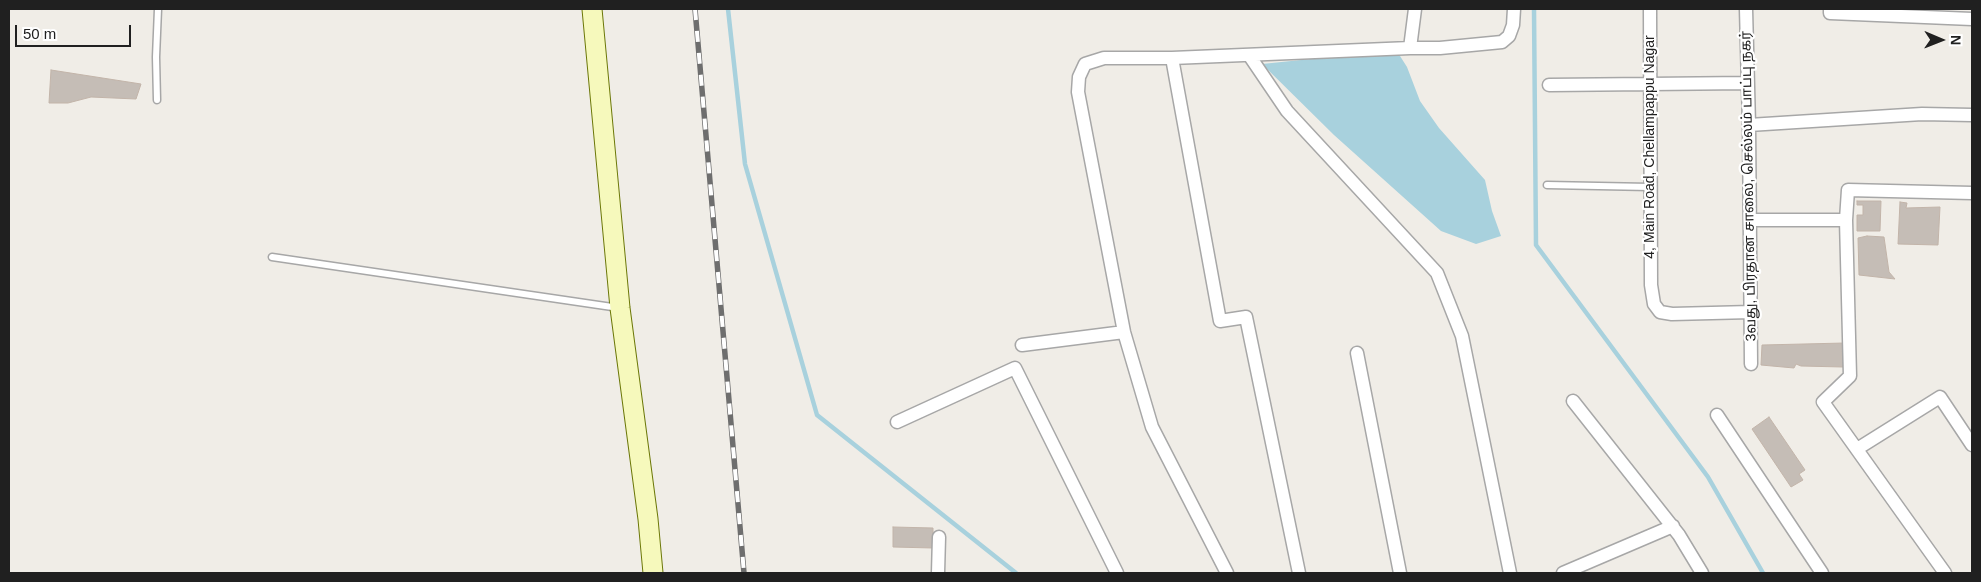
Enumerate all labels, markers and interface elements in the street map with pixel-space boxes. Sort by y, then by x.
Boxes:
scale bar [18,15,134,47]
north arrow [1916,15,1966,65]
text: 50 m [23,25,56,42]
street label: 3வது, பிரதான சாலை, செல்லம் பாப்பு நகர் [1738,31,1760,341]
street label: 4, Main Road, Chellampappu Nagar [1642,35,1658,259]
text: N [1948,35,1964,45]

